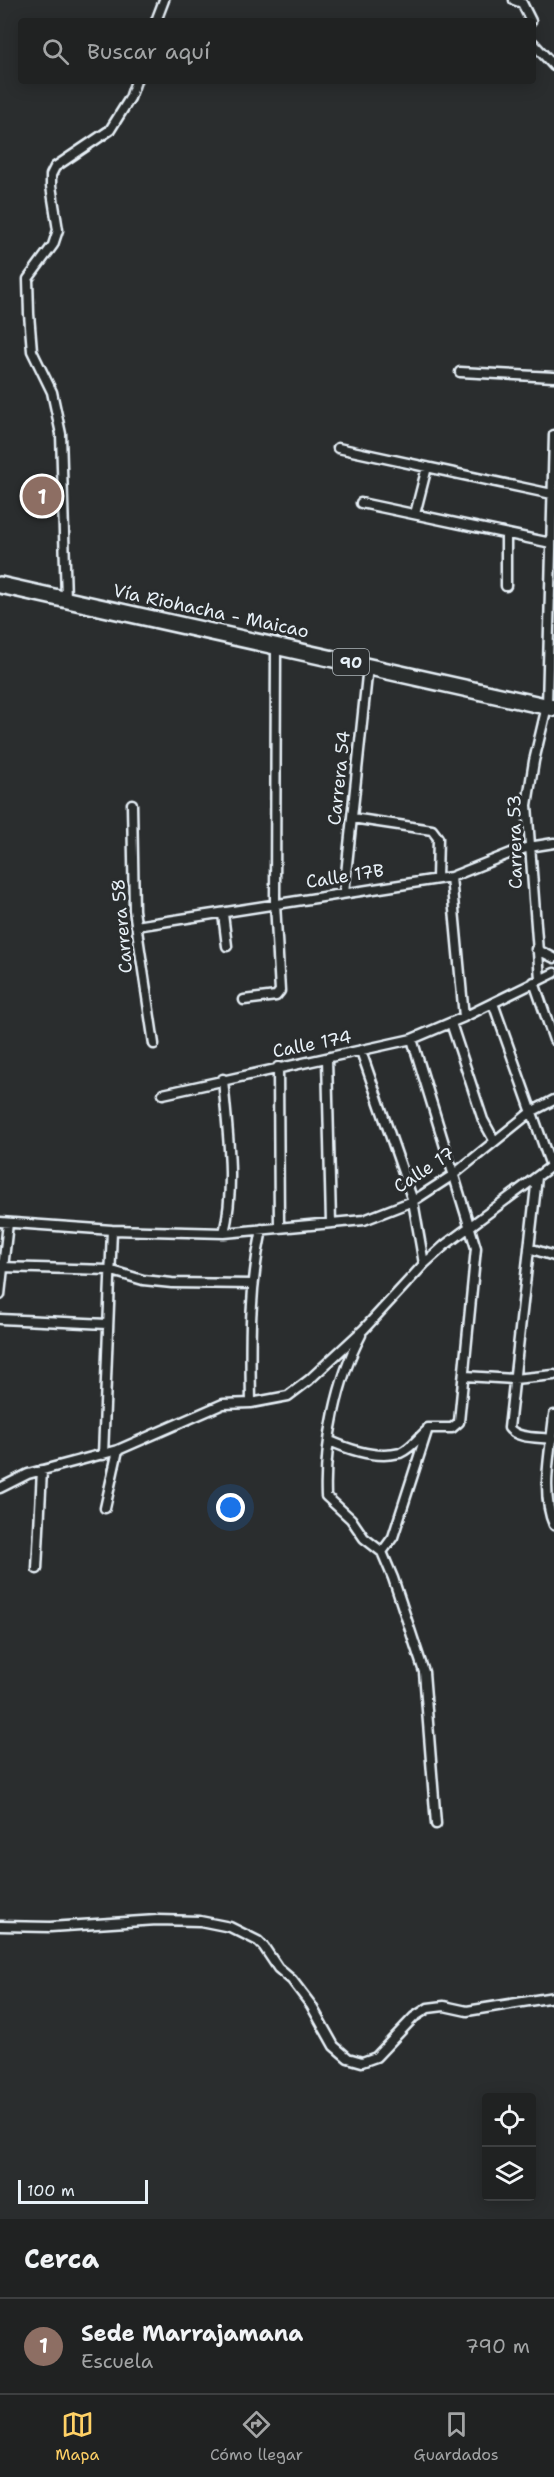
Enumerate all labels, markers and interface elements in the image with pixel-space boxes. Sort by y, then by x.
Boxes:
search box [18,18,536,84]
icon: search [39,35,72,68]
text: Buscar aquí [87,37,210,66]
pin: 1 [22,474,62,518]
street label: Vía Riohacha - Maicao [111,578,311,644]
road number: 90 [333,649,369,675]
street label: Carrera 54 [322,730,356,826]
street label: Carrera 53 [502,795,528,889]
street label: Calle 17B [304,858,386,894]
street label: Carrera 58 [106,878,138,974]
street label: Calle 174 [270,1025,354,1063]
street label: Calle 17 [389,1141,459,1199]
your location [216,1493,245,1522]
map controls [482,2093,536,2201]
button: locate [482,2093,536,2147]
button: layers [482,2147,536,2201]
scale bar [18,2177,148,2204]
text: 100 m [27,2180,75,2201]
text: Cerca [24,2241,99,2276]
text: Sede Marrajamana [81,2319,303,2348]
text: 1 [39,2333,48,2359]
text: 790 m [465,2333,530,2359]
text: Escuela [81,2348,153,2374]
tab: Mapa [55,2408,99,2465]
tab: Cómo llegar [210,2408,303,2465]
tab: Guardados [414,2408,499,2465]

